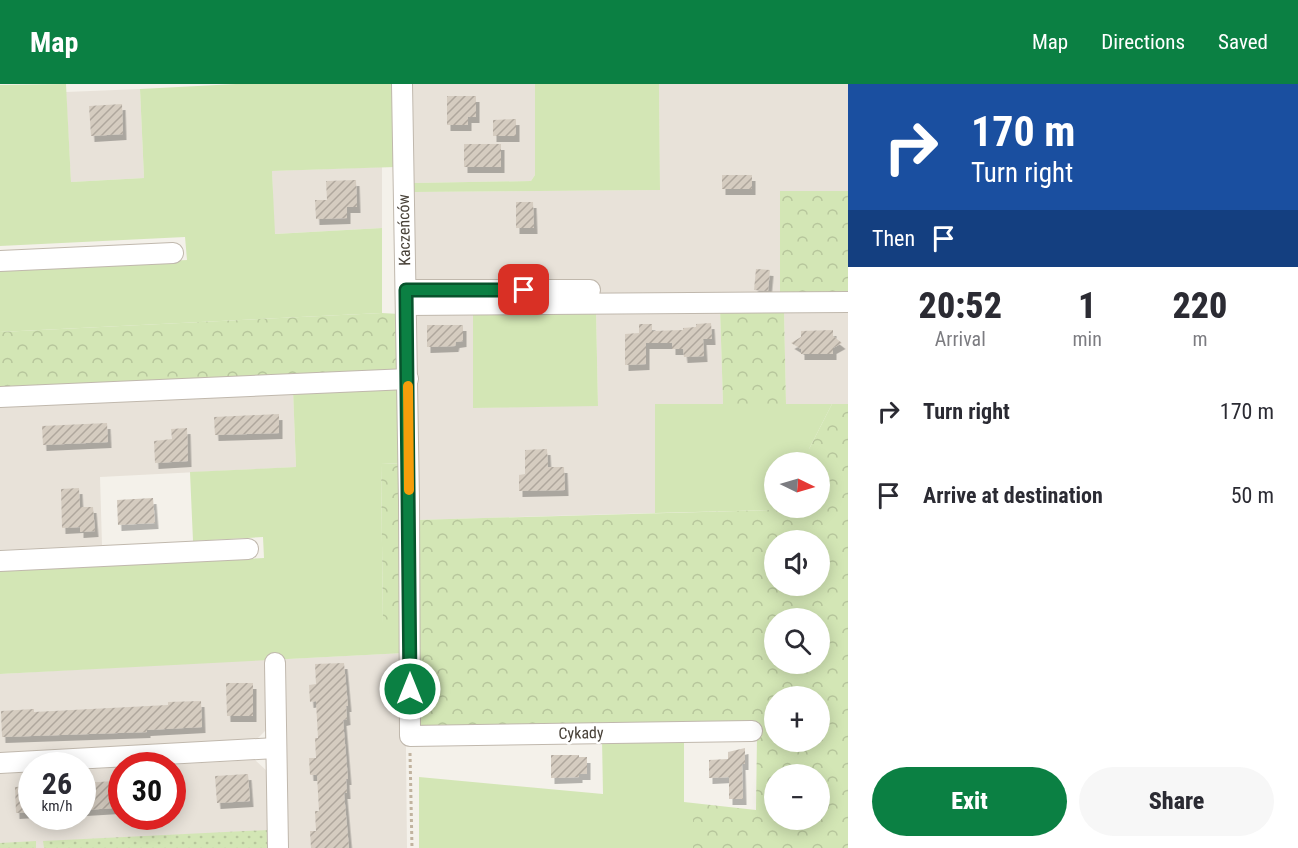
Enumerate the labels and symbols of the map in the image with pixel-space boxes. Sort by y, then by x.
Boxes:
street label: Kaczeńców [394,194,414,266]
pin [498,264,549,315]
north arrow [764,452,830,518]
position arrow [378,657,442,721]
street label: Cykady [558,723,604,743]
speed limit sign: 30 [108,752,186,830]

